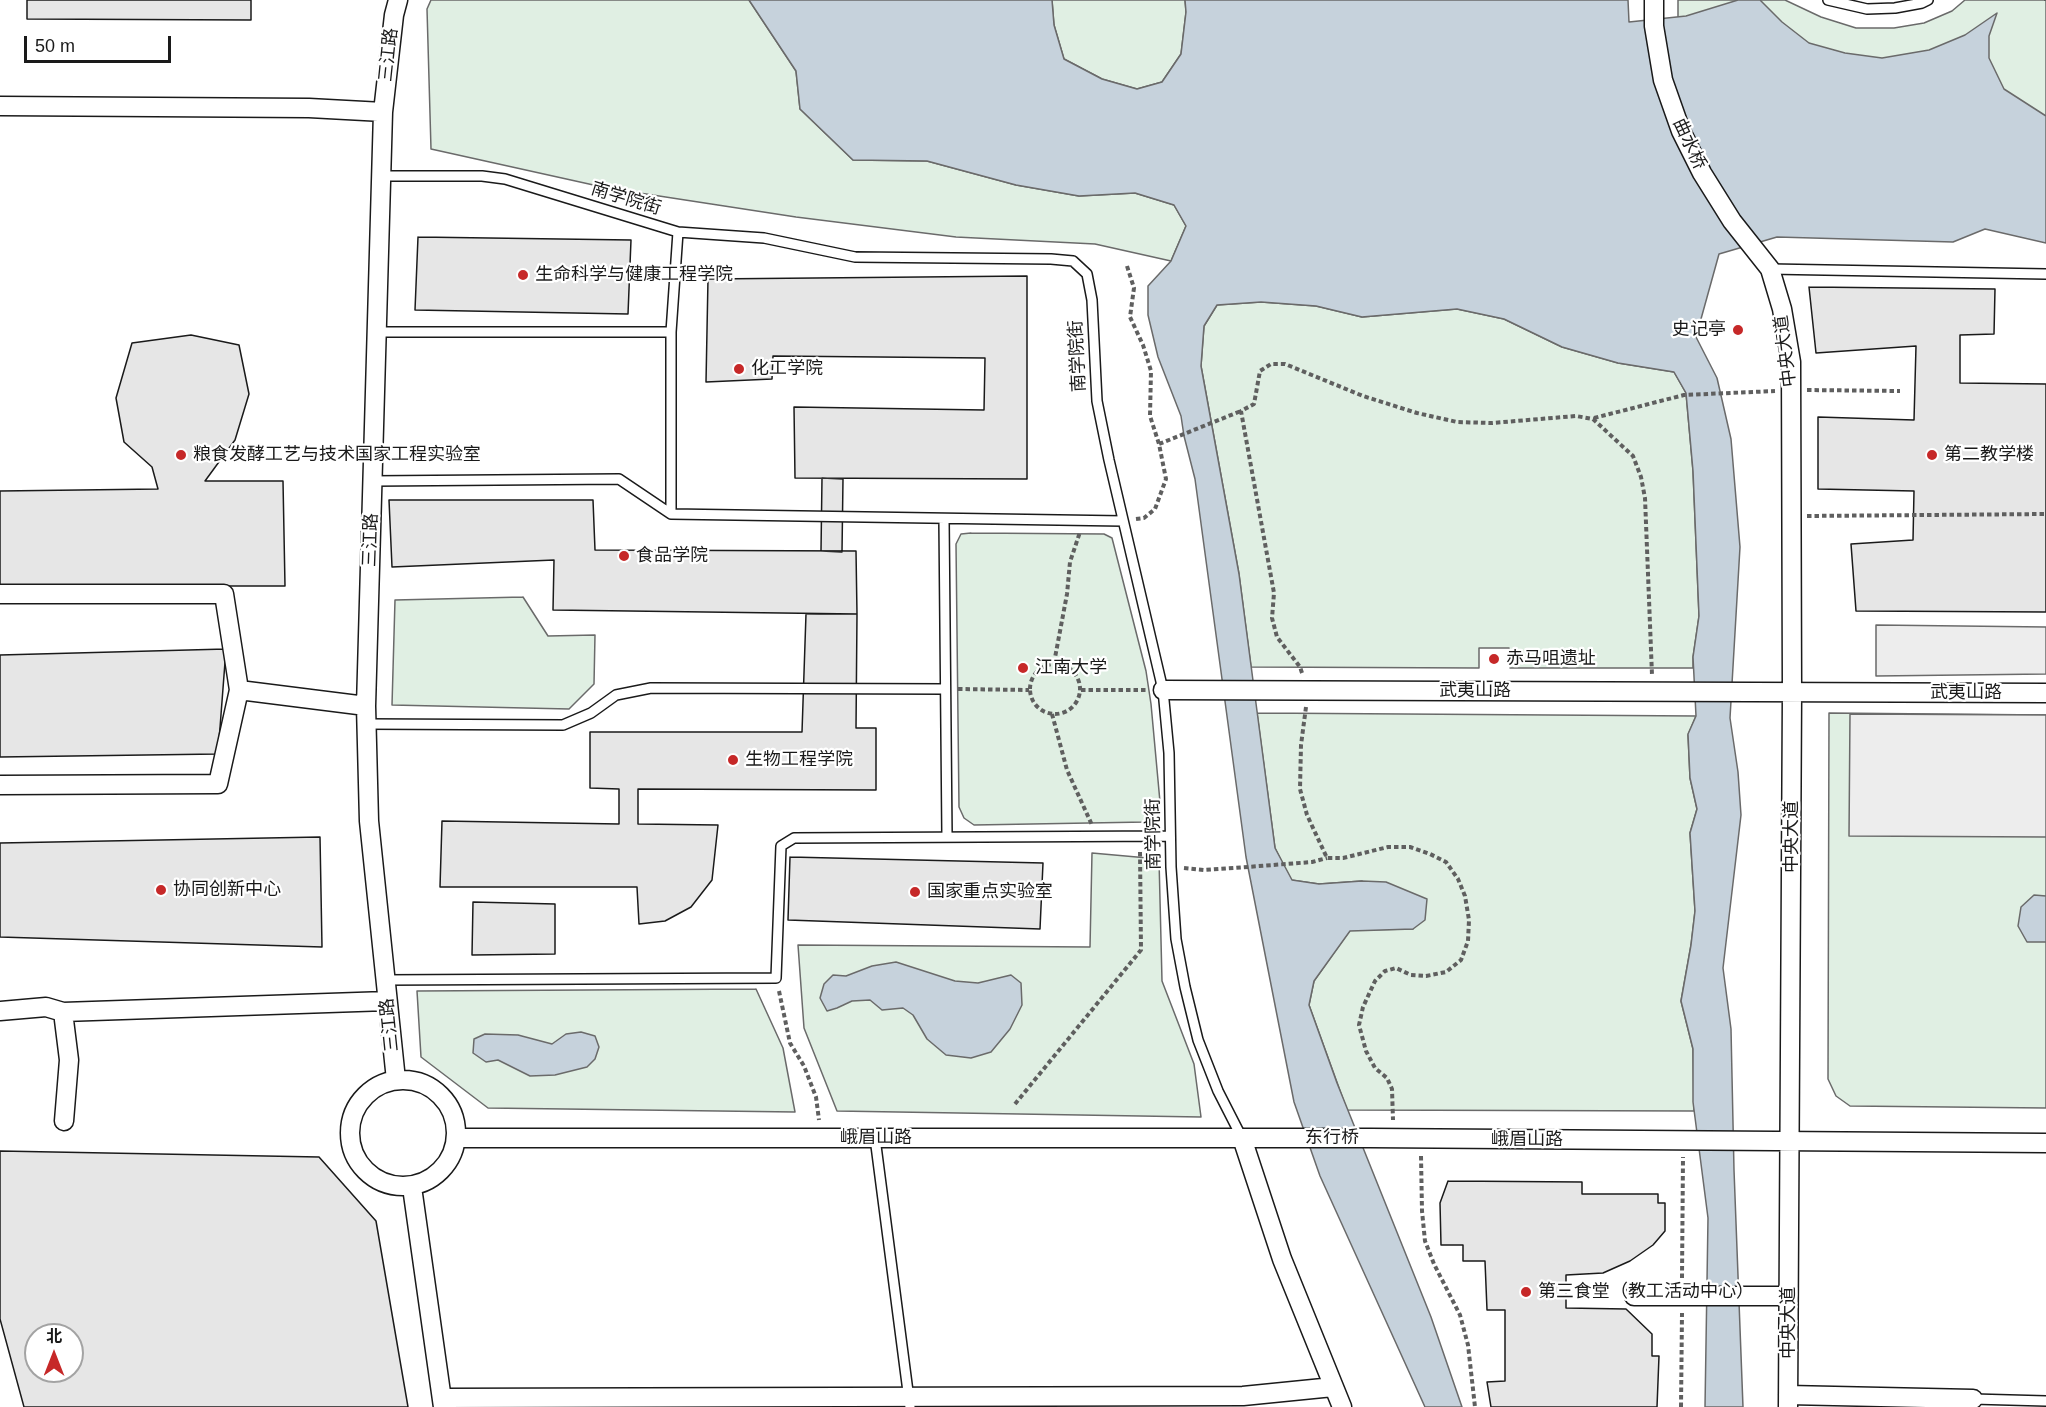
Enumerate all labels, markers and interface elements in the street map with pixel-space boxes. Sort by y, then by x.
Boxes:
scale bar [27,24,174,62]
street label: 三江路 [375,27,403,83]
text: 50 m [35,36,75,56]
street label: 曲水桥 [1668,115,1710,173]
street label: 南学院街 [588,178,664,220]
place label: 生命科学与健康工程学院 [535,264,733,286]
marker: 生命科学与健康工程学院 [516,268,530,282]
street label: 中央大道 [1771,314,1801,388]
street label: 南学院街 [1065,319,1091,393]
place label: 史记亭 [1672,319,1726,341]
marker: 史记亭 [1731,323,1745,337]
place label: 化工学院 [751,358,823,380]
marker: 化工学院 [732,362,746,376]
place label: 粮食发酵工艺与技术国家工程实验室 [193,444,481,466]
place label: 第二教学楼 [1944,444,2034,466]
marker: 粮食发酵工艺与技术国家工程实验室 [174,448,188,462]
marker: 第二教学楼 [1925,448,1939,462]
street label: 三江路 [359,513,383,567]
place label: 食品学院 [636,545,708,567]
marker: 食品学院 [617,549,631,563]
place label: 赤马咀遗址 [1506,648,1596,670]
marker: 赤马咀遗址 [1487,652,1501,666]
place label: 江南大学 [1035,657,1107,679]
marker: 江南大学 [1016,661,1030,675]
street label: 武夷山路 [1439,680,1511,702]
street label: 武夷山路 [1930,682,2002,704]
place label: 生物工程学院 [745,749,853,771]
marker: 生物工程学院 [726,753,740,767]
street label: 南学院街 [1143,798,1165,870]
street label: 中央大道 [1781,801,1803,873]
place label: 协同创新中心 [173,879,281,901]
place label: 国家重点实验室 [927,881,1053,903]
marker: 协同创新中心 [154,883,168,897]
marker: 国家重点实验室 [908,885,922,899]
street label: 三江路 [376,997,404,1053]
street label: 峨眉山路 [840,1127,912,1149]
street label: 东行桥 [1305,1127,1359,1149]
street label: 峨眉山路 [1491,1129,1563,1151]
place label: 第三食堂（教工活动中心） [1538,1281,1754,1303]
marker: 第三食堂（教工活动中心） [1519,1285,1533,1299]
street label: 中央大道 [1778,1287,1800,1359]
north arrow [24,1323,84,1383]
text: 北 [46,1328,62,1345]

